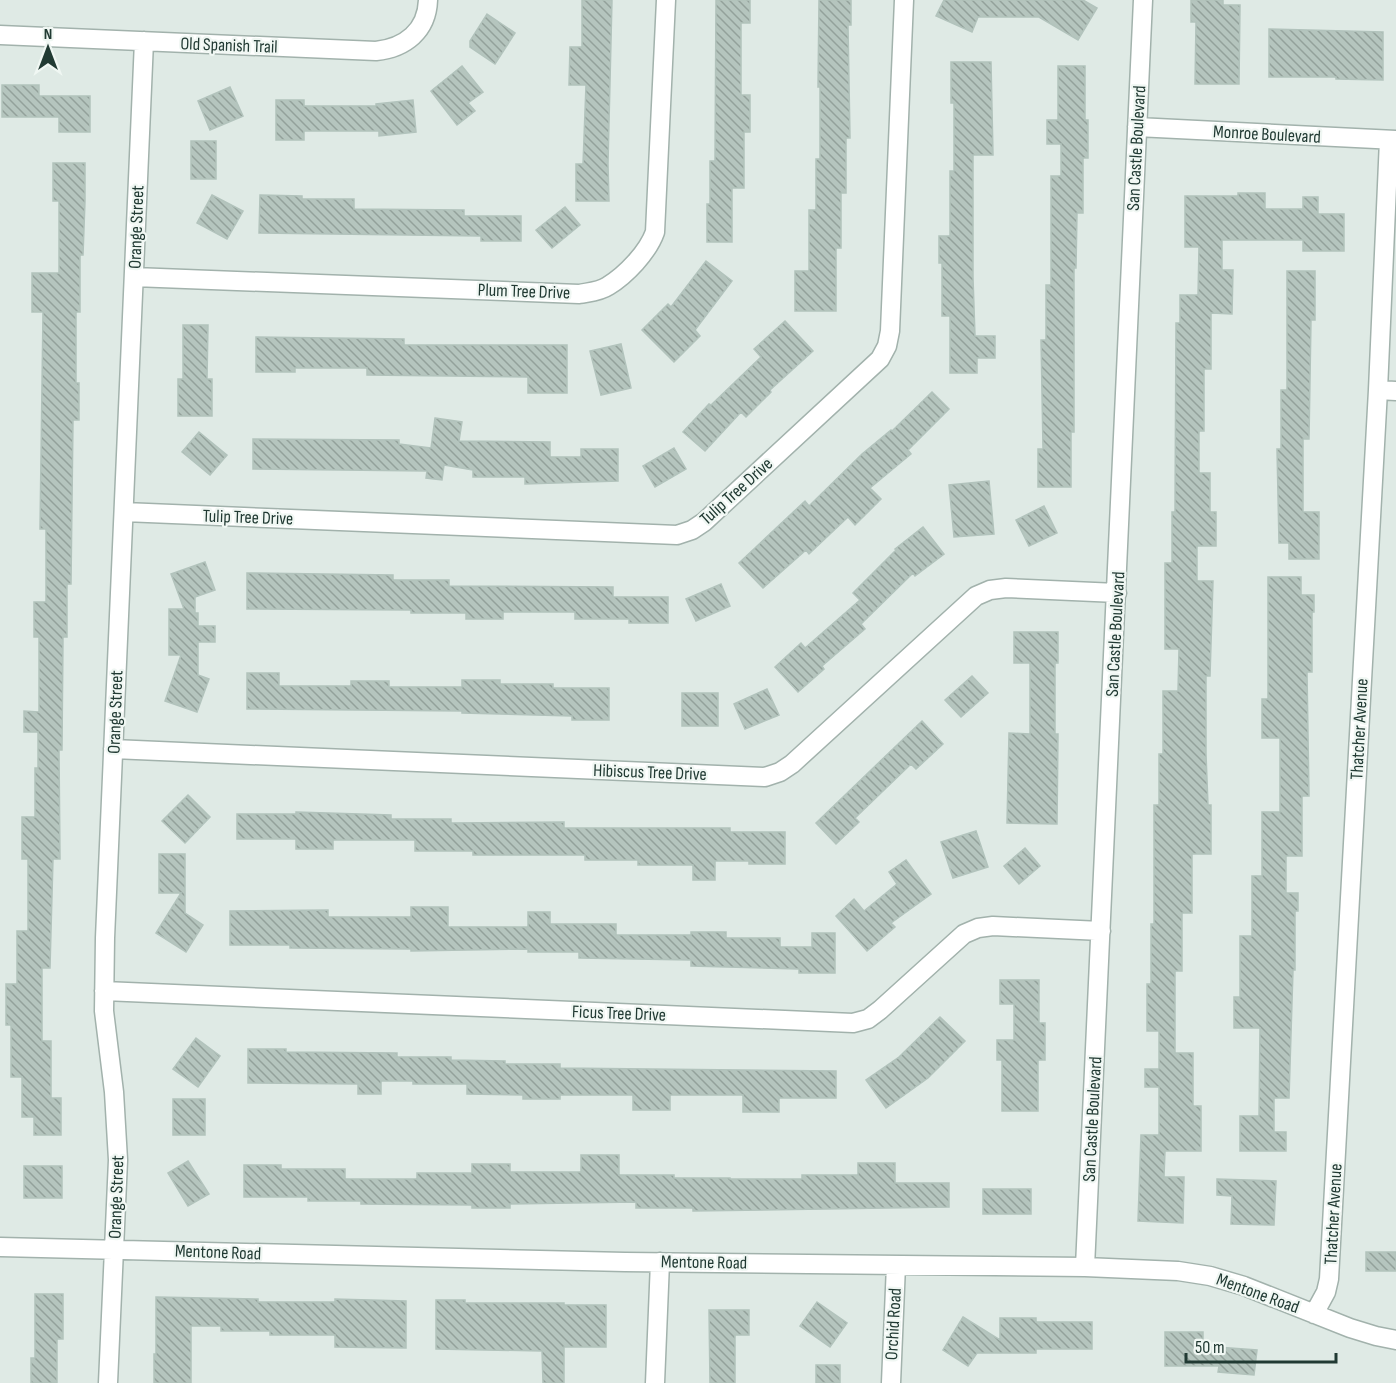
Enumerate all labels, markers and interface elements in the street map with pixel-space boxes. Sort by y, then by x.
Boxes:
north arrow [18,18,78,78]
text: N [44,25,52,44]
street label: Old Spanish Trail [180,33,278,58]
street label: San Castle Boulevard [1123,85,1150,211]
street label: Monroe Boulevard [1213,121,1321,148]
street label: Orange Street [125,184,148,269]
street label: Plum Tree Drive [477,279,571,304]
street label: Tulip Tree Drive [696,453,777,529]
street label: Tulip Tree Drive [202,505,294,530]
street label: San Castle Boulevard [1102,571,1129,697]
street label: Orange Street [104,669,127,754]
street label: Thatcher Avenue [1346,678,1373,780]
street label: Hibiscus Tree Drive [593,760,707,785]
street label: Ficus Tree Drive [572,1001,666,1026]
street label: San Castle Boulevard [1079,1056,1106,1182]
street label: Orange Street [105,1154,128,1239]
street label: Thatcher Avenue [1320,1163,1347,1265]
street label: Mentone Road [174,1240,262,1265]
street label: Mentone Road [661,1251,747,1274]
street label: Mentone Road [1214,1269,1302,1318]
street label: Orchid Road [881,1287,906,1361]
scale bar [1186,1326,1336,1364]
text: 50 m [1195,1337,1225,1358]

